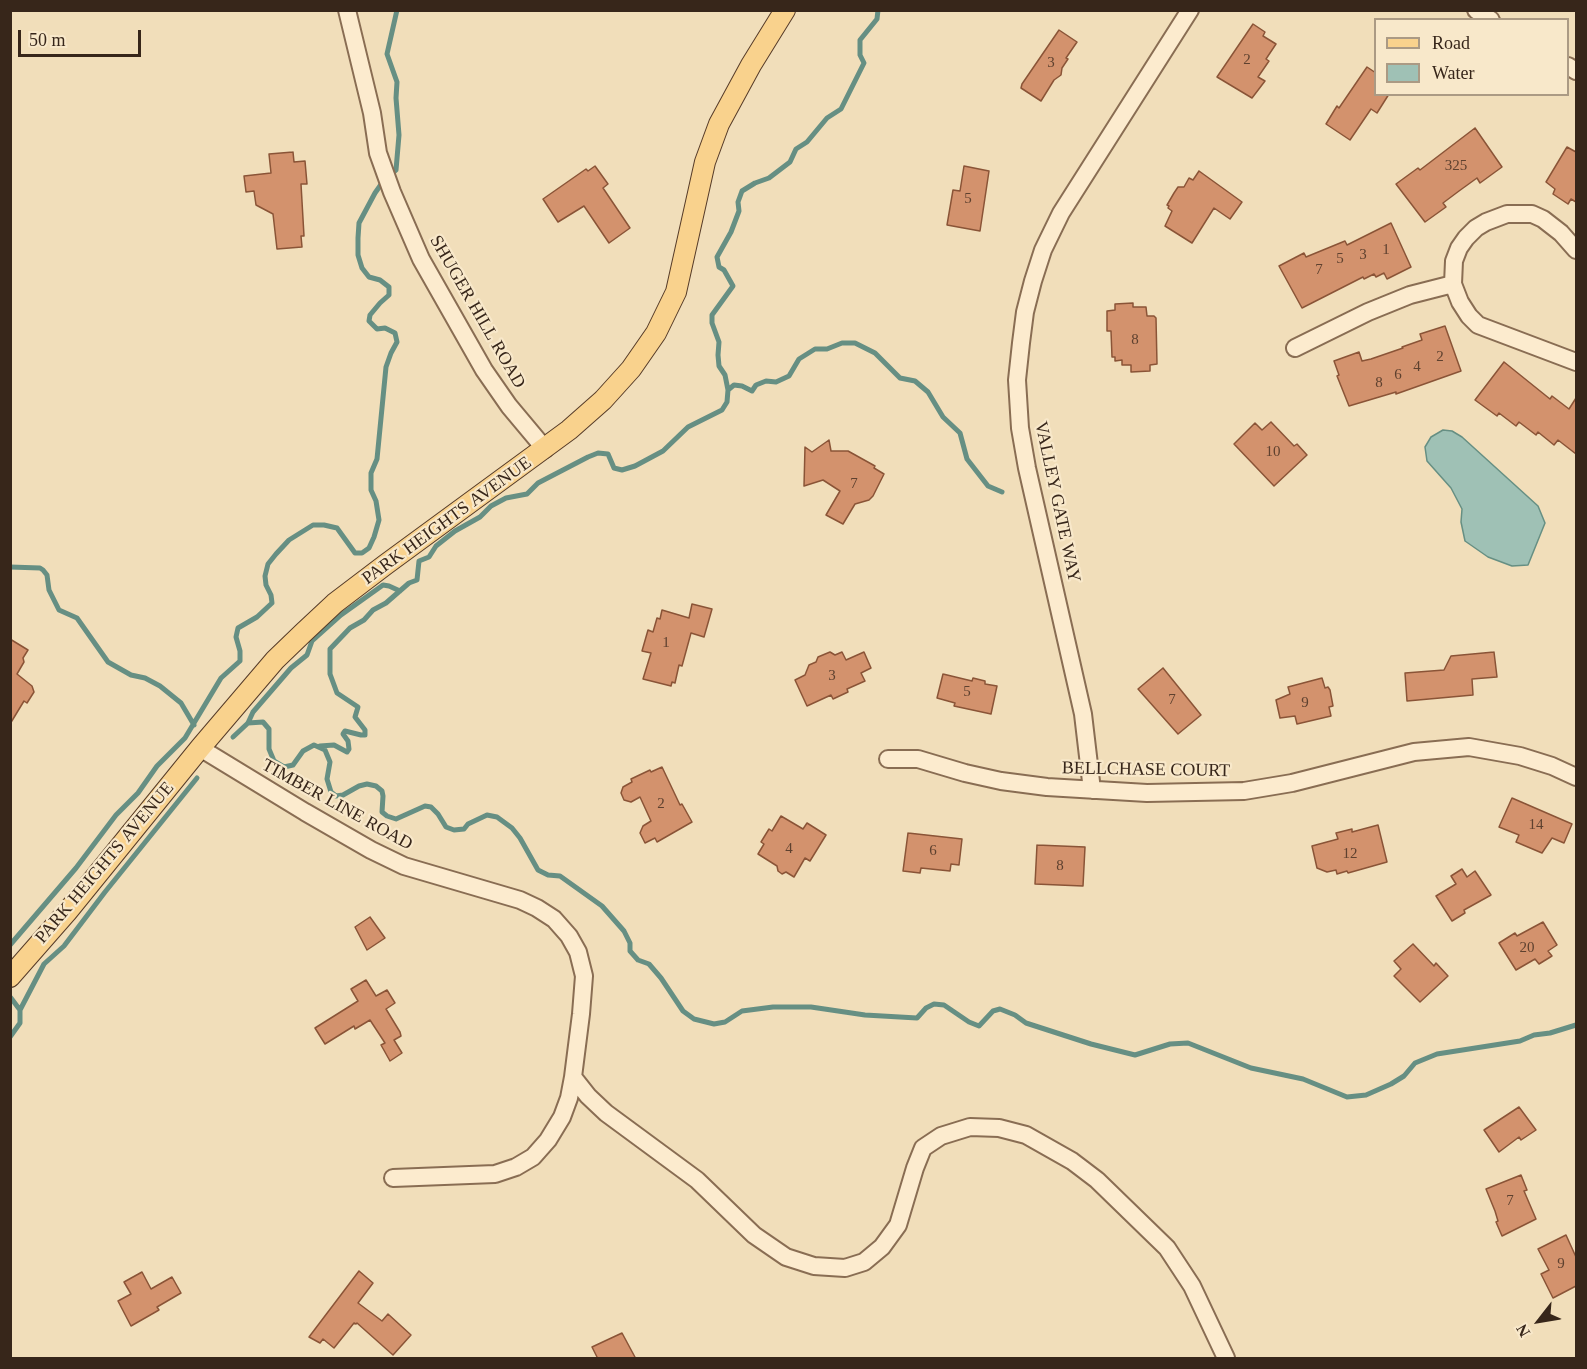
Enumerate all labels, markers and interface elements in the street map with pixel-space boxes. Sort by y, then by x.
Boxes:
scale bar [21,18,144,56]
legend [1374,18,1569,96]
text: 50 m [29,30,66,50]
text: Road [1432,33,1470,53]
house number: 2 [1243,51,1251,69]
house number: 3 [1047,54,1055,72]
text: Water [1432,63,1475,83]
house number: 325 [1445,157,1467,175]
house number: 5 [964,190,972,208]
street label: SHUGER HILL ROAD [424,232,530,392]
house number: 1 [1382,241,1390,259]
house number: 3 [1359,246,1367,264]
house number: 5 [1336,250,1344,268]
house number: 7 [1315,261,1323,279]
house number: 8 [1131,331,1139,349]
house number: 2 [1436,348,1444,366]
house number: 4 [1413,358,1421,376]
house number: 6 [1394,366,1402,384]
house number: 8 [1375,374,1383,392]
street label: VALLEY GATE WAY [1029,420,1085,584]
house number: 10 [1266,443,1280,461]
street label: PARK HEIGHTS AVENUE [358,452,536,590]
house number: 7 [850,475,858,493]
house number: 1 [662,634,670,652]
house number: 3 [828,667,836,685]
house number: 5 [963,683,971,701]
house number: 7 [1168,691,1176,709]
house number: 9 [1301,694,1309,712]
street label: TIMBER LINE ROAD [258,755,416,855]
street label: BELLCHASE COURT [1062,758,1230,782]
street label: PARK HEIGHTS AVENUE [31,778,179,948]
house number: 2 [657,795,665,813]
house number: 14 [1528,816,1544,834]
house number: 4 [785,840,793,858]
house number: 6 [929,842,937,860]
house number: 12 [1342,845,1358,863]
house number: 8 [1056,857,1064,875]
house number: 20 [1520,939,1534,957]
house number: 7 [1506,1192,1514,1210]
house number: 9 [1557,1255,1565,1273]
north arrow [1509,1291,1569,1351]
text: N [1513,1321,1533,1340]

